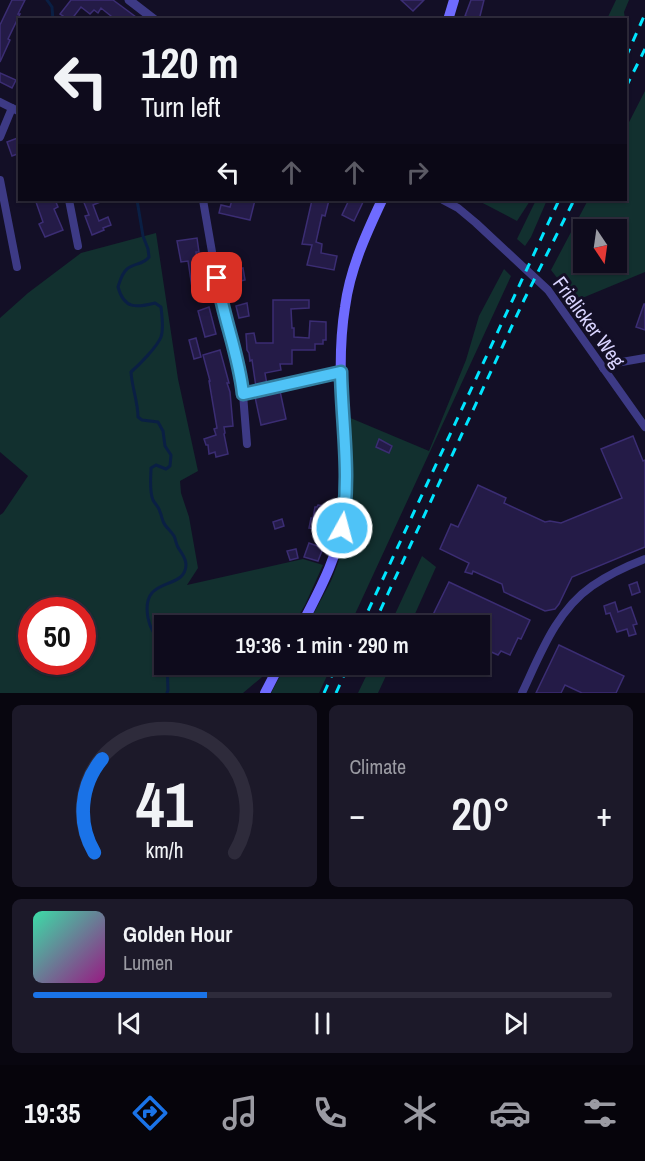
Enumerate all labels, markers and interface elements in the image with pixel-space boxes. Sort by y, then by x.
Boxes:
text: 120 m [141,35,239,91]
icon: left [42,42,120,120]
text: Turn left [141,89,220,125]
icon: left [212,156,245,189]
icon: ahead [275,156,308,189]
icon: ahead [338,156,371,189]
icon: right [401,156,434,189]
north arrow [573,219,627,273]
map controls [573,219,627,273]
pin [191,252,242,303]
icon: arrive [200,261,233,294]
street label: Frielicker Weg [547,271,632,373]
position arrow [310,496,374,560]
speed limit sign: 50 [18,597,96,675]
text: 19:36 · 1 min · 290 m [235,630,409,660]
text: Climate [350,753,406,780]
text: 41 [136,762,193,846]
text: 20° [451,783,510,844]
text: − [350,792,365,836]
text: + [596,792,612,836]
text: km/h [145,836,183,865]
text: Golden Hour [123,919,232,949]
text: Lumen [123,949,173,976]
icon: previous [113,1007,146,1040]
icon: pause [306,1007,339,1040]
icon: next [499,1007,532,1040]
icon: directions [129,1092,171,1134]
icon: music [219,1092,261,1134]
icon: phone [309,1092,351,1134]
icon: climate [399,1092,441,1134]
icon: car [489,1092,531,1134]
icon: filters [579,1092,621,1134]
text: 19:35 [24,1095,81,1131]

